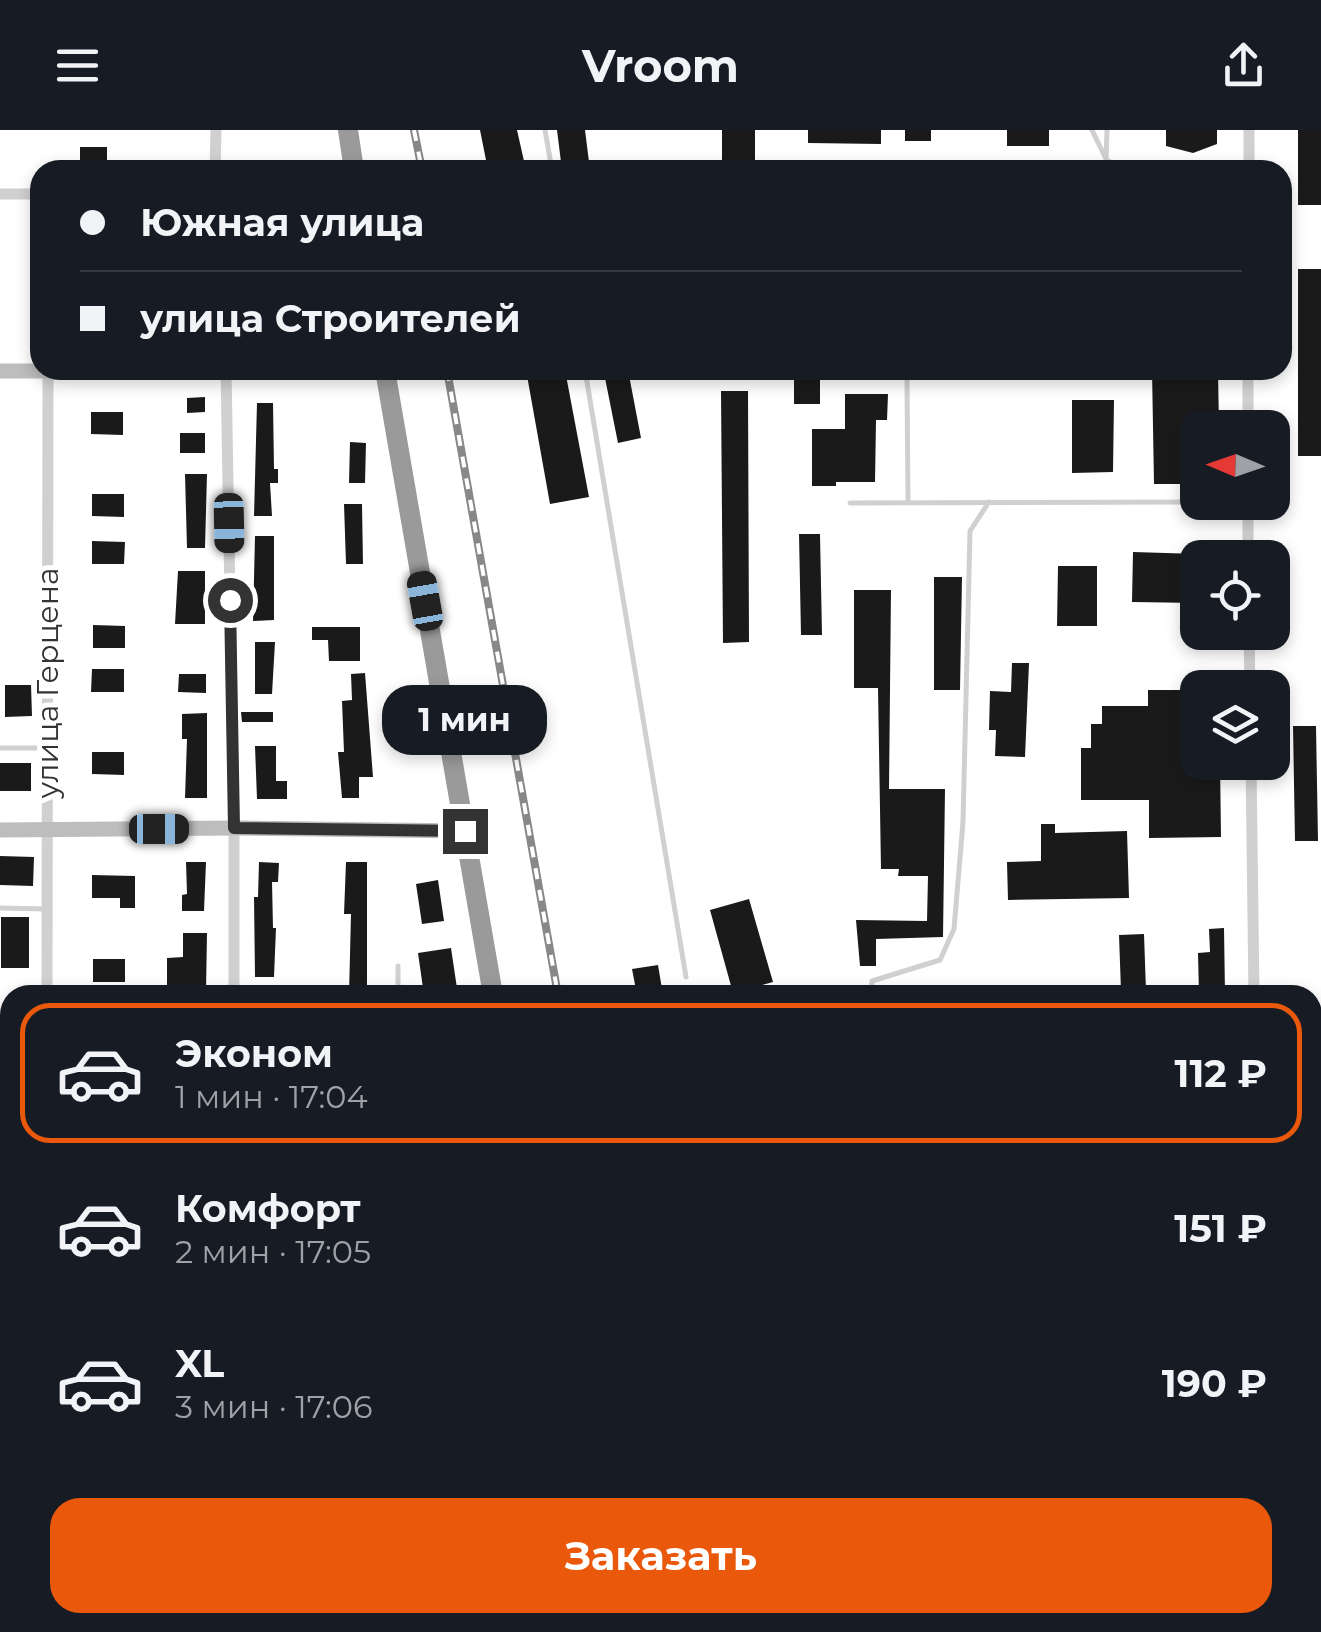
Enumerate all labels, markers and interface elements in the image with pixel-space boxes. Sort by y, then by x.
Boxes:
icon: menu [50,38,105,93]
text: Vroom [582,38,739,93]
icon: share [1216,38,1271,93]
text: Южная улица [140,199,424,246]
text: улица Строителей [140,295,521,342]
north arrow [1180,410,1290,520]
map controls [1180,410,1290,780]
car [213,493,245,553]
button: locate [1180,540,1290,650]
street label: улица Герцена [29,568,66,800]
car [405,569,445,633]
route start [208,578,253,623]
button: layers [1180,670,1290,780]
callout: 1 мин [382,686,548,756]
text: 1 мин [418,700,511,739]
route end [443,809,488,854]
car [129,814,189,844]
icon: car [55,1028,145,1118]
text: Эконом [175,1030,333,1077]
text: 112 ₽ [1175,1050,1267,1097]
text: 1 мин · 17:04 [175,1077,368,1116]
icon: car [55,1183,145,1273]
text: Комфорт [175,1185,361,1232]
text: 151 ₽ [1174,1205,1267,1252]
text: 2 мин · 17:05 [175,1232,371,1271]
icon: car [55,1338,145,1428]
text: XL [175,1340,224,1387]
text: 190 ₽ [1162,1360,1267,1407]
text: 3 мин · 17:06 [175,1387,372,1426]
button: Заказать [50,1498,1272,1613]

